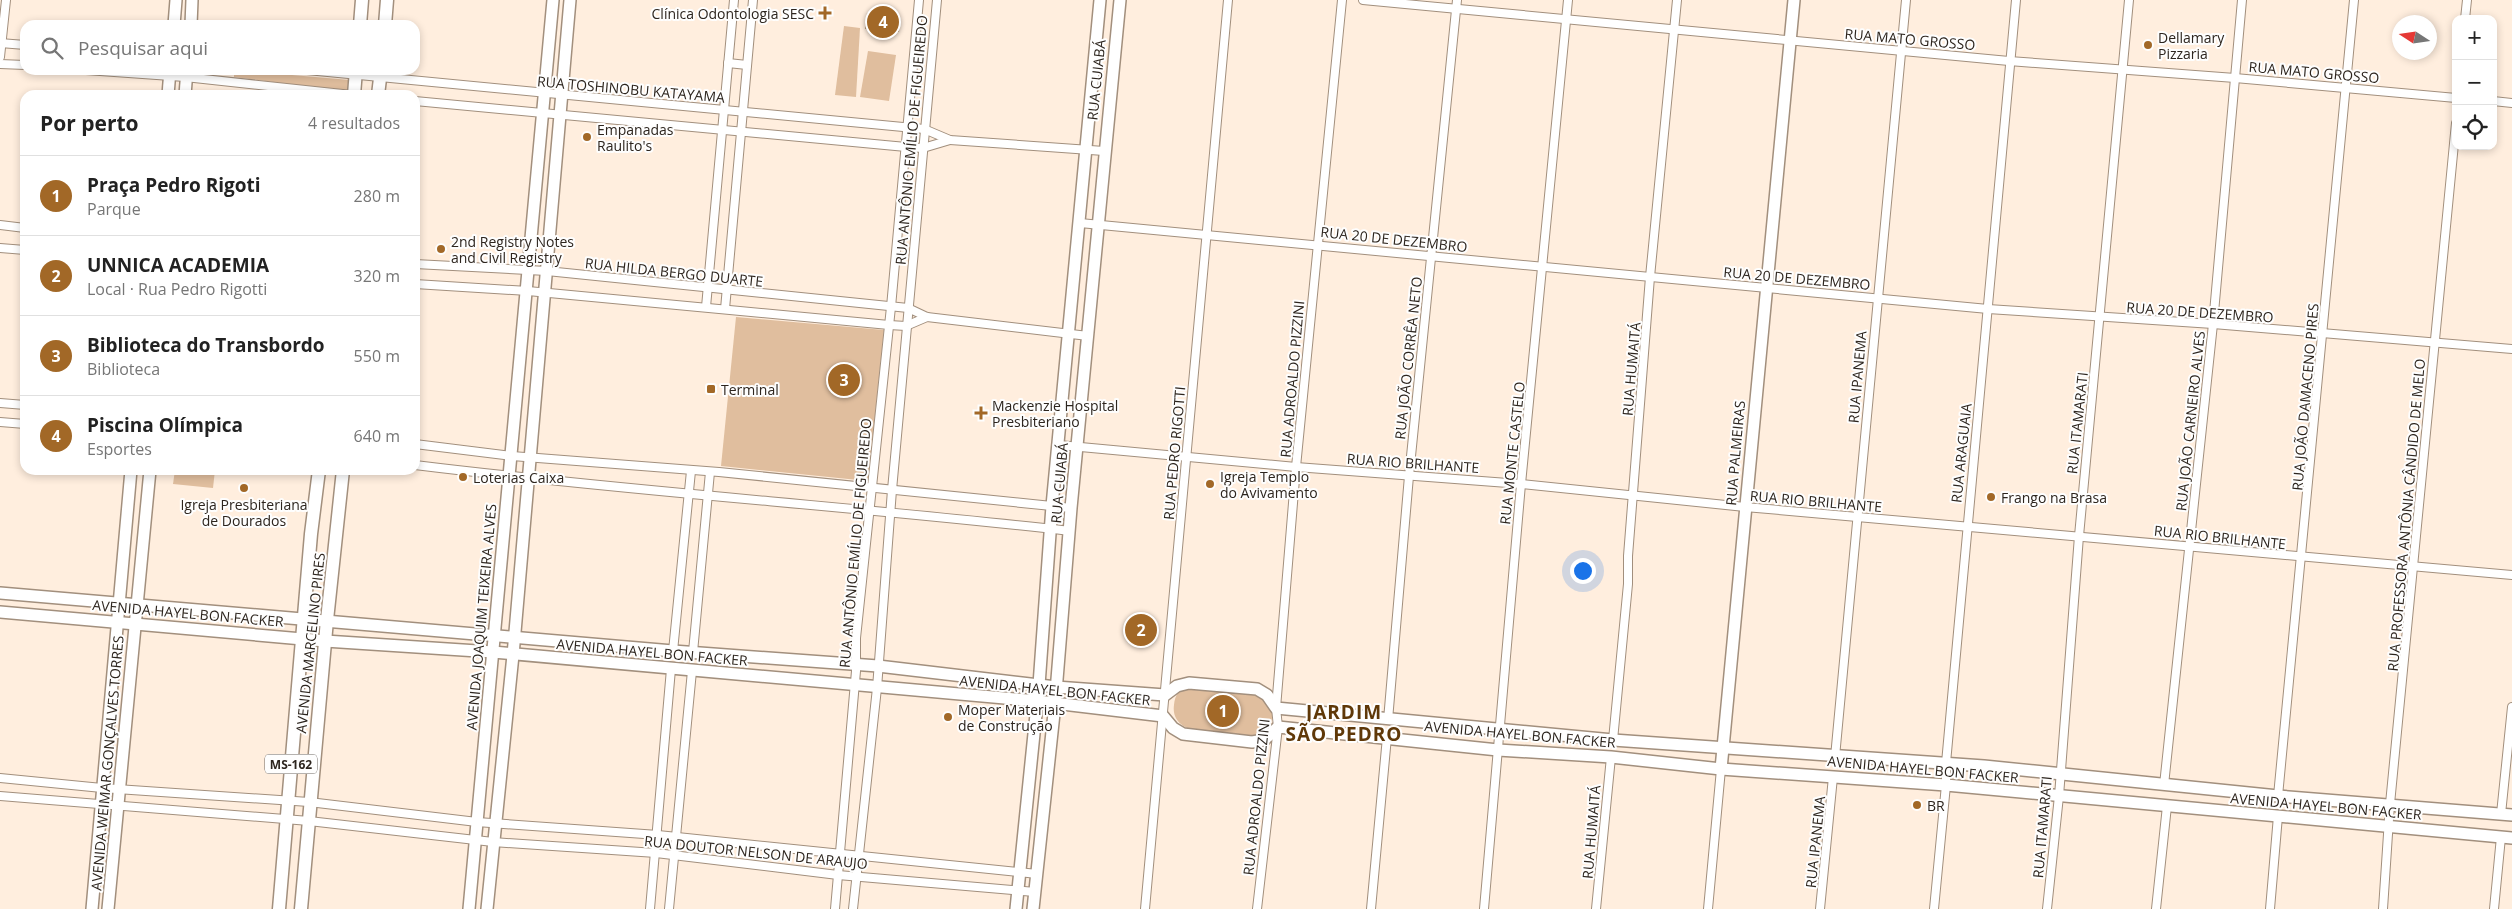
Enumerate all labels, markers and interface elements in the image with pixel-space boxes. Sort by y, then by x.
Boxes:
pin: 4 [867,3,899,41]
place label: Clínica Odontologia SESC [652,4,814,23]
marker: Clínica Odontologia SESC [818,6,832,20]
street label: RUA ANTÔNIO EMÍLIO DE FIGUEIREDO [891,14,931,266]
north arrow [2392,15,2437,60]
map controls [2452,15,2497,150]
button: + [2452,15,2497,60]
search box [20,20,420,75]
street label: RUA MATO GROSSO [1844,24,1976,54]
place label: Dellamary Pizzaria [2158,28,2225,63]
icon: search [38,34,66,62]
text: Pesquisar aqui [78,35,208,61]
street label: RUA CUIABÁ [1082,39,1110,121]
marker: Dellamary Pizzaria [2142,39,2154,51]
street label: RUA MATO GROSSO [2248,57,2380,87]
button: − [2452,60,2497,105]
street label: RUA TOSHINOBU KATAYAMA [536,71,726,107]
button: locate [2452,105,2497,150]
text: Por perto [40,109,139,137]
text: 4 resultados [308,112,400,134]
place label: Empanadas Raulito's [597,120,674,155]
marker: Empanadas Raulito's [581,131,593,143]
text: Praça Pedro Rigoti [87,172,261,198]
text: 1 [51,185,61,207]
text: 280 m [354,185,400,207]
text: Parque [87,198,141,220]
street label: RUA 20 DE DEZEMBRO [1320,222,1468,256]
place label: 2nd Registry Notes and Civil Registry [451,232,574,267]
marker: 2nd Registry Notes and Civil Registry [435,243,447,255]
text: UNNICA ACADEMIA [87,252,269,278]
street label: RUA HILDA BERGO DUARTE [584,253,764,291]
street label: RUA 20 DE DEZEMBRO [1723,262,1871,294]
text: 2 [51,265,61,287]
text: 320 m [354,265,400,287]
street label: RUA JOÃO CORRÊA NETO [1390,276,1426,440]
text: Local · Rua Pedro Rigotti [87,278,267,300]
street label: RUA 20 DE DEZEMBRO [2126,297,2274,327]
street label: RUA ADROALDO PIZZINI [1276,300,1308,458]
street label: RUA JOÃO DAMACENO PIRES [2287,303,2323,491]
street label: RUA HUMAITÁ [1617,321,1645,417]
street label: RUA IPANEMA [1844,330,1870,424]
street label: RUA JOÃO CARNEIRO ALVES [2171,330,2209,512]
text: Biblioteca do Transbordo [87,332,325,358]
text: 3 [51,345,61,367]
text: 550 m [354,345,400,367]
text: Biblioteca [87,358,160,380]
street label: RUA PROFESSORA ANTÔNIA CÂNDIDO DE MELO [2383,358,2429,672]
pin: 3 [828,361,860,399]
street label: RUA ITAMARATI [2062,371,2092,475]
place label: Terminal [721,380,779,399]
street label: RUA MONTE CASTELO [1495,381,1529,525]
marker: Terminal [705,383,717,395]
street label: RUA PEDRO RIGOTTI [1159,386,1189,520]
place label: Mackenzie Hospital Presbiteriano [992,396,1118,431]
street label: RUA PALMEIRAS [1721,400,1749,506]
street label: RUA ARAGUAIA [1946,402,1976,504]
marker: Mackenzie Hospital Presbiteriano [974,406,988,420]
text: Piscina Olímpica [87,412,243,438]
street label: RUA ANTÔNIO EMÍLIO DE FIGUEIREDO [835,417,875,669]
text: 4 [51,425,61,447]
text: 640 m [354,425,400,447]
text: Esportes [87,438,152,460]
street label: RUA CUIABÁ [1046,442,1072,524]
street label: RUA RIO BRILHANTE [1346,449,1480,477]
place label: Igreja Templo do Avivamento [1220,467,1318,502]
place label: Loterias Caixa [473,468,564,487]
marker: Loterias Caixa [457,471,469,483]
marker: Igreja Templo do Avivamento [1204,478,1216,490]
marker: Igreja Presbiteriana de Dourados [238,482,250,494]
street label: RUA RIO BRILHANTE [1749,486,1883,516]
place label: Frango na Brasa [2001,488,2107,507]
marker: Frango na Brasa [1985,491,1997,503]
place label: Igreja Presbiteriana de Dourados [180,495,308,530]
street label: AVENIDA JOAQUIM TEIXEIRA ALVES [462,503,500,731]
street label: RUA RIO BRILHANTE [2153,521,2287,553]
street label: AVENIDA MARCELINO PIRES [291,552,329,734]
your location [1570,558,1596,584]
street label: AVENIDA HAYEL BON FACKER [92,595,285,631]
pin: 2 [1125,611,1157,649]
street label: AVENIDA HAYEL BON FACKER [556,634,749,670]
street label: AVENIDA WEIMAR GONÇALVES TORRES [86,635,128,891]
street label: AVENIDA HAYEL BON FACKER [959,671,1152,710]
pin: 1 [1207,692,1239,730]
district label: JARDIM SÃO PEDRO [1286,699,1402,747]
place label: Moper Materiais de Construção [958,700,1066,735]
marker: Moper Materiais de Construção [942,711,954,723]
street label: AVENIDA HAYEL BON FACKER [1424,716,1617,752]
street label: RUA ADROALDO PIZZINI [1238,718,1274,876]
street label: AVENIDA HAYEL BON FACKER [1827,751,2020,787]
road number: MS-162 [265,754,317,774]
street label: RUA ITAMARATI [2028,775,2056,879]
street label: RUA HUMAITÁ [1577,784,1605,880]
street label: AVENIDA HAYEL BON FACKER [2230,788,2423,824]
street label: RUA IPANEMA [1801,795,1829,889]
place label: BR [1927,796,1945,815]
marker: BR [1911,799,1923,811]
street label: RUA DOUTOR NELSON DE ARAUJO [643,831,869,873]

